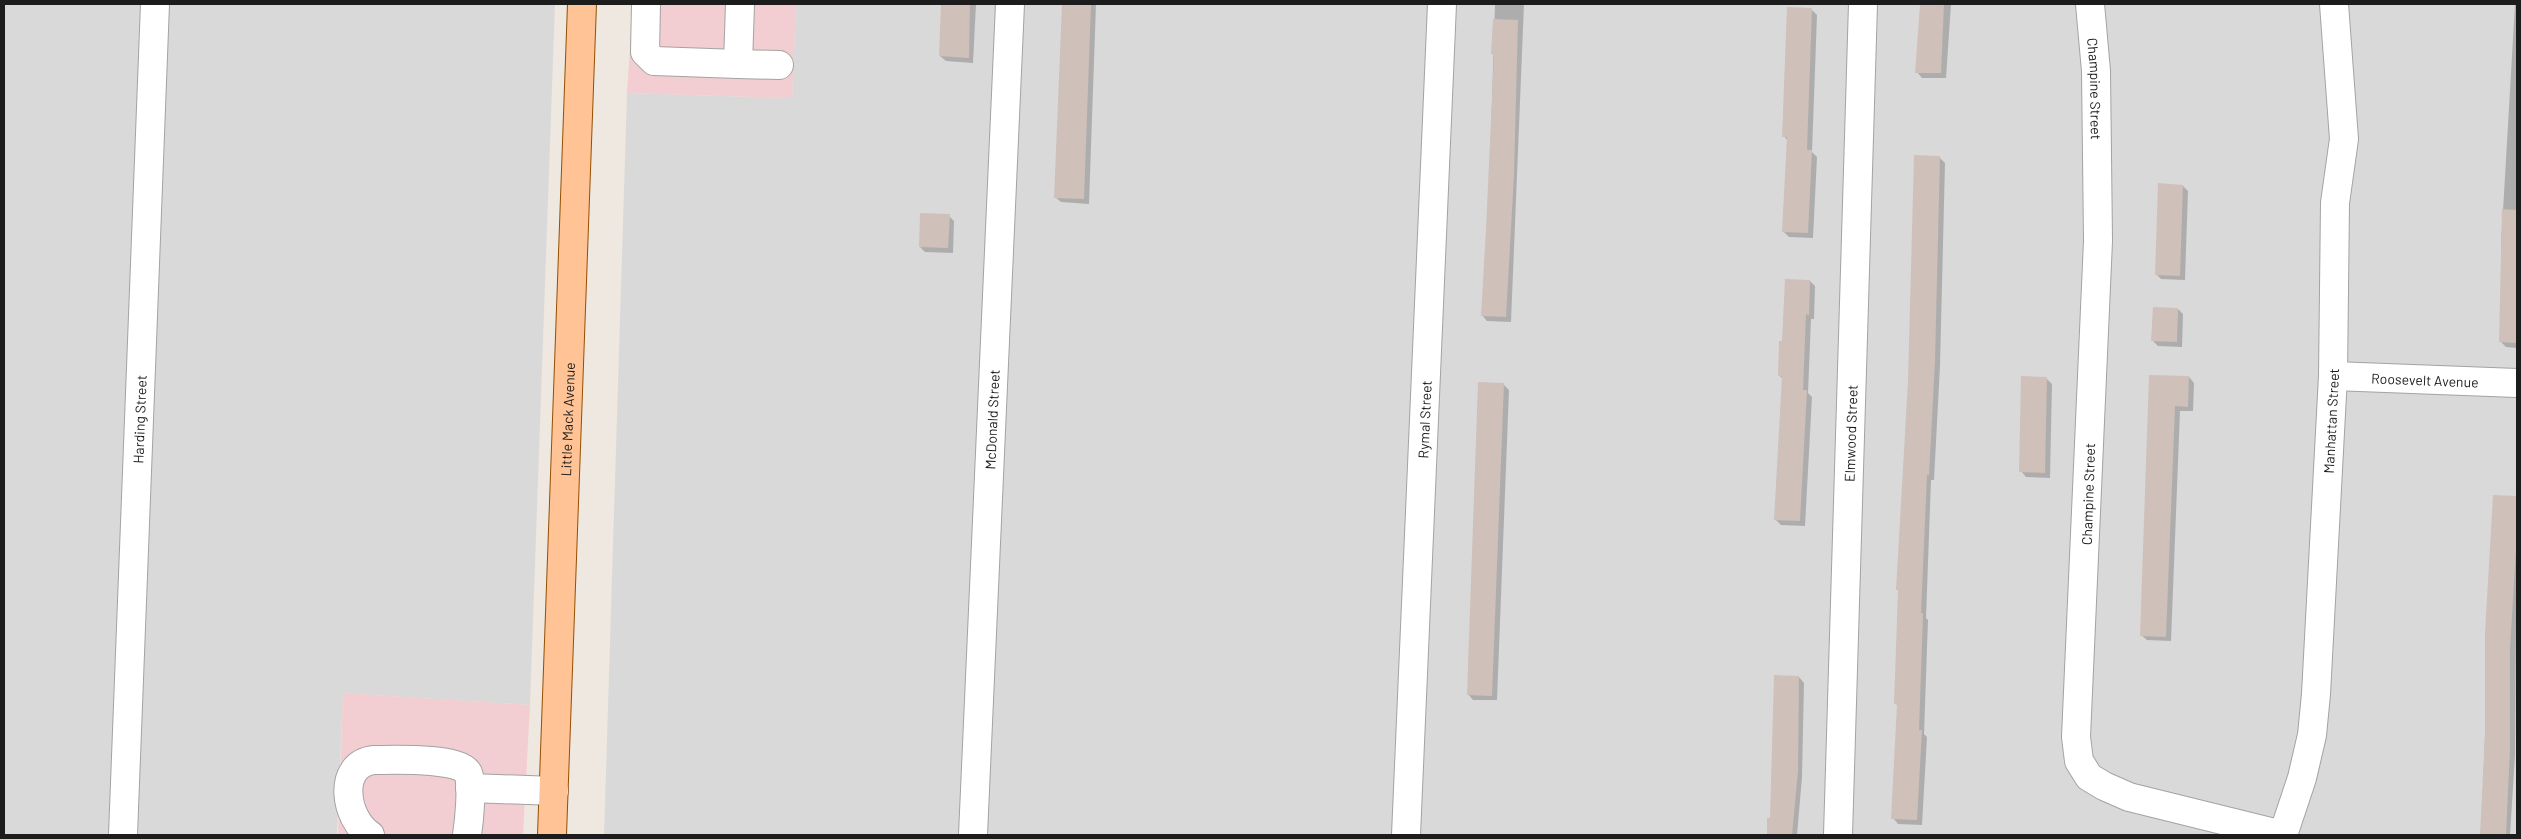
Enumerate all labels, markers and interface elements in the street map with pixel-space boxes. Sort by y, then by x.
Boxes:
street label: Champine Street [2085,37,2105,140]
street label: Little Mack Avenue [556,362,578,477]
street label: Manhattan Street [2319,368,2342,474]
street label: McDonald Street [981,369,1002,470]
street label: Roosevelt Avenue [2371,369,2479,390]
street label: Harding Street [129,375,149,464]
street label: Rymal Street [1414,380,1434,459]
street label: Elmwood Street [1840,384,1860,482]
street label: Champine Street [2078,443,2098,545]

